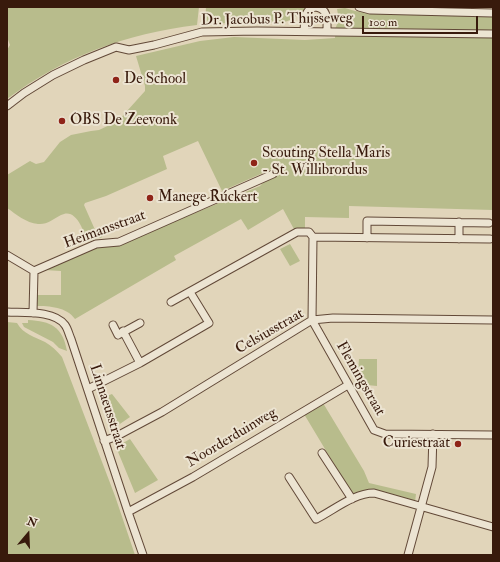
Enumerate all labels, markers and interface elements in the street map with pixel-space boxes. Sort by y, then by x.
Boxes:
scale bar [364,8,480,34]
street label: Dr. Jacobus P. Thijsseweg [201,10,353,30]
text: 100 m [369,15,397,30]
place label: De School [124,71,186,89]
marker: De School [111,75,121,85]
place label: OBS De Zeevonk [70,112,177,130]
marker: OBS De Zeevonk [57,116,67,126]
place label: Scouting Stella Maris - St. Willibrordus [262,145,390,180]
marker: Scouting Stella Maris - St. Willibrordus [249,158,259,168]
place label: Manege Rúckert [158,189,257,207]
marker: Manege Rúckert [145,193,155,203]
street label: Heimansstraat [62,207,148,253]
street label: Celsiusstraat [233,305,307,359]
street label: Flemingstraat [331,339,389,419]
street label: Linnaeusstraat [85,362,129,452]
street label: Noorderduinweg [184,404,280,472]
place label: Curiestraat [383,435,450,453]
marker: Curiestraat [453,439,463,449]
north arrow [8,514,48,554]
text: N [25,514,39,530]

